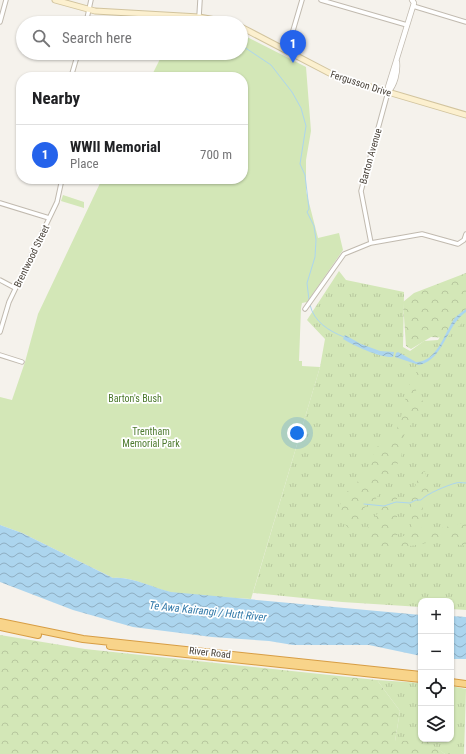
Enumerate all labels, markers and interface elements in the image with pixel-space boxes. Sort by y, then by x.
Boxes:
search box [16,16,248,60]
icon: search [30,27,52,49]
text: Search here [62,29,132,47]
pin: 1 [280,30,306,63]
street label: Fergusson Drive [329,68,393,99]
text: Nearby [32,88,80,108]
street label: Barton Avenue [357,127,384,185]
text: WWII Memorial [70,138,161,156]
text: 1 [42,147,48,162]
text: 700 m [200,147,232,162]
text: Place [70,156,99,171]
street label: Brentwood Street [12,223,51,289]
park label: Barton's Bush [108,393,162,404]
your location [287,423,307,443]
park label: Trentham Memorial Park [122,426,180,449]
map controls [418,598,454,742]
button: + [418,598,454,634]
water label: Te Awa Kairangi / Hutt River [149,599,268,624]
button: − [418,634,454,670]
street label: River Road [189,645,231,660]
button: locate [418,670,454,706]
button: layers [418,706,454,742]

